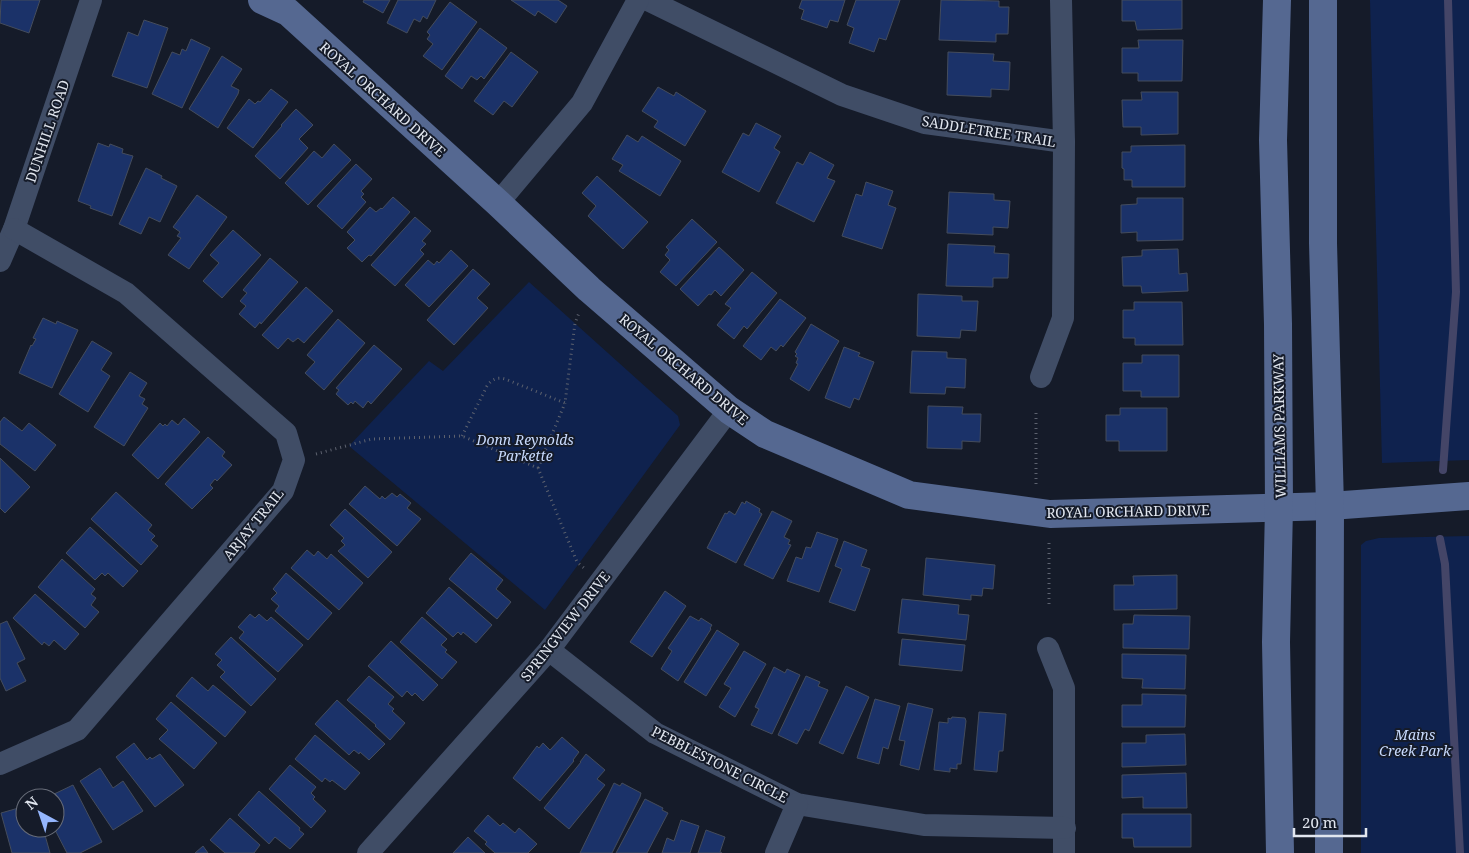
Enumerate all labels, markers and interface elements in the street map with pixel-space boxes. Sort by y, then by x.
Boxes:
street label: ROYAL ORCHARD DRIVE [316,37,450,161]
street label: DUNHILL ROAD [21,77,73,185]
street label: SADDLETREE TRAIL [921,111,1058,151]
street label: ROYAL ORCHARD DRIVE [615,309,753,429]
street label: WILLIAMS PARKWAY [1268,353,1290,498]
park label: Donn Reynolds Parkette [475,430,574,465]
street label: ARJAY TRAIL [218,484,288,564]
street label: ROYAL ORCHARD DRIVE [1046,500,1210,522]
street label: SPRINGVIEW DRIVE [516,567,614,685]
street label: PEBBLESTONE CIRCLE [649,721,792,807]
park label: Mains Creek Park [1379,725,1452,760]
north arrow [15,788,65,838]
text: N [21,792,42,813]
scale bar [1294,806,1366,838]
text: 20 m [1302,812,1337,832]

